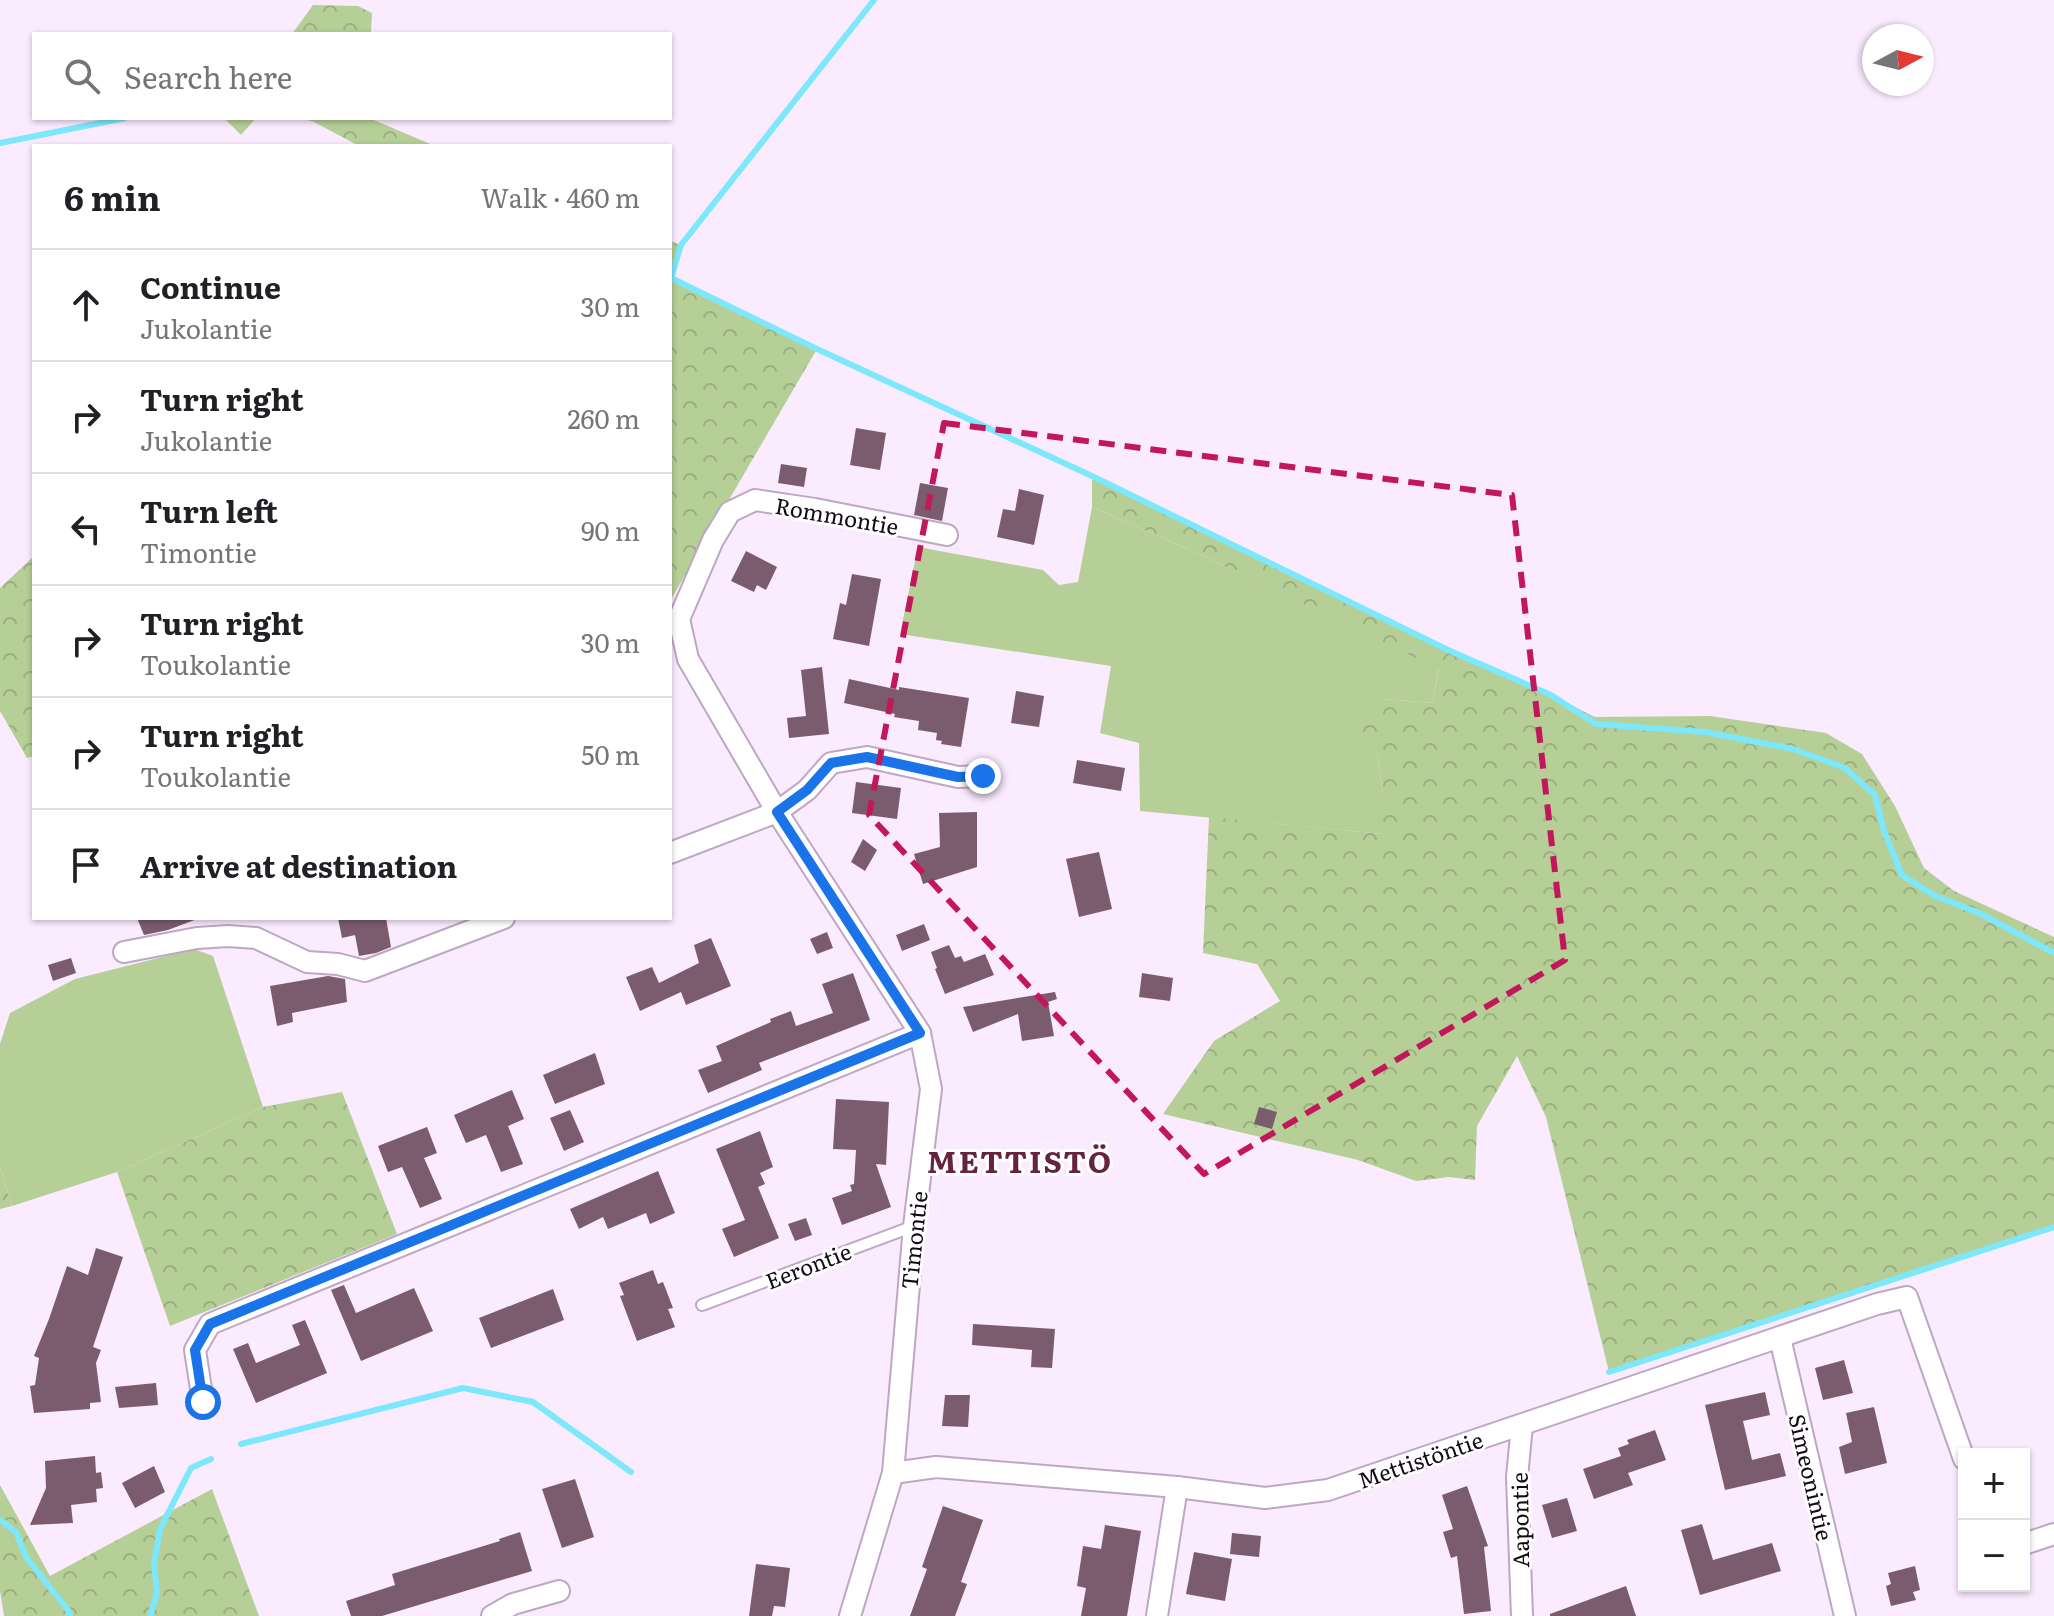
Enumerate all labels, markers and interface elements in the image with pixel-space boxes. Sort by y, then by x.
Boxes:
north arrow [1862,24,1934,96]
search box [32,32,672,120]
icon: search [60,54,104,98]
text: Search here [124,54,292,98]
text: 6 min [64,171,161,221]
text: Walk · 460 m [481,177,640,216]
text: Continue [140,264,281,308]
icon: ahead [64,283,108,327]
text: 30 m [580,286,640,325]
text: Jukolantie [140,308,272,347]
text: Turn right [140,376,304,420]
icon: right [64,395,108,439]
text: 260 m [567,398,640,437]
text: Jukolantie [140,420,272,459]
text: Turn left [140,488,278,532]
street label: Rommontie [773,488,901,542]
icon: left [64,507,108,551]
text: 90 m [581,510,640,549]
text: Timontie [140,532,257,571]
text: Turn right [140,600,304,644]
icon: right [64,619,108,663]
text: 30 m [580,622,640,661]
text: Toukolantie [140,644,291,683]
text: Turn right [140,712,304,756]
icon: right [64,731,108,775]
text: 50 m [581,734,640,773]
text: Toukolantie [140,756,291,795]
route end [965,758,1001,794]
icon: arrive [64,843,108,887]
text: Arrive at destination [140,843,457,887]
district label: METTISTÖ [927,1138,1113,1182]
street label: Timontie [891,1189,935,1291]
street label: Eerontie [760,1234,856,1296]
route start [185,1384,221,1420]
street label: Simeonintie [1781,1410,1843,1544]
street label: Mettistöntie [1353,1422,1487,1496]
map controls [1958,1448,2030,1592]
button: + [1958,1448,2030,1520]
street label: Aapontie [1502,1472,1536,1568]
button: − [1958,1520,2030,1592]

